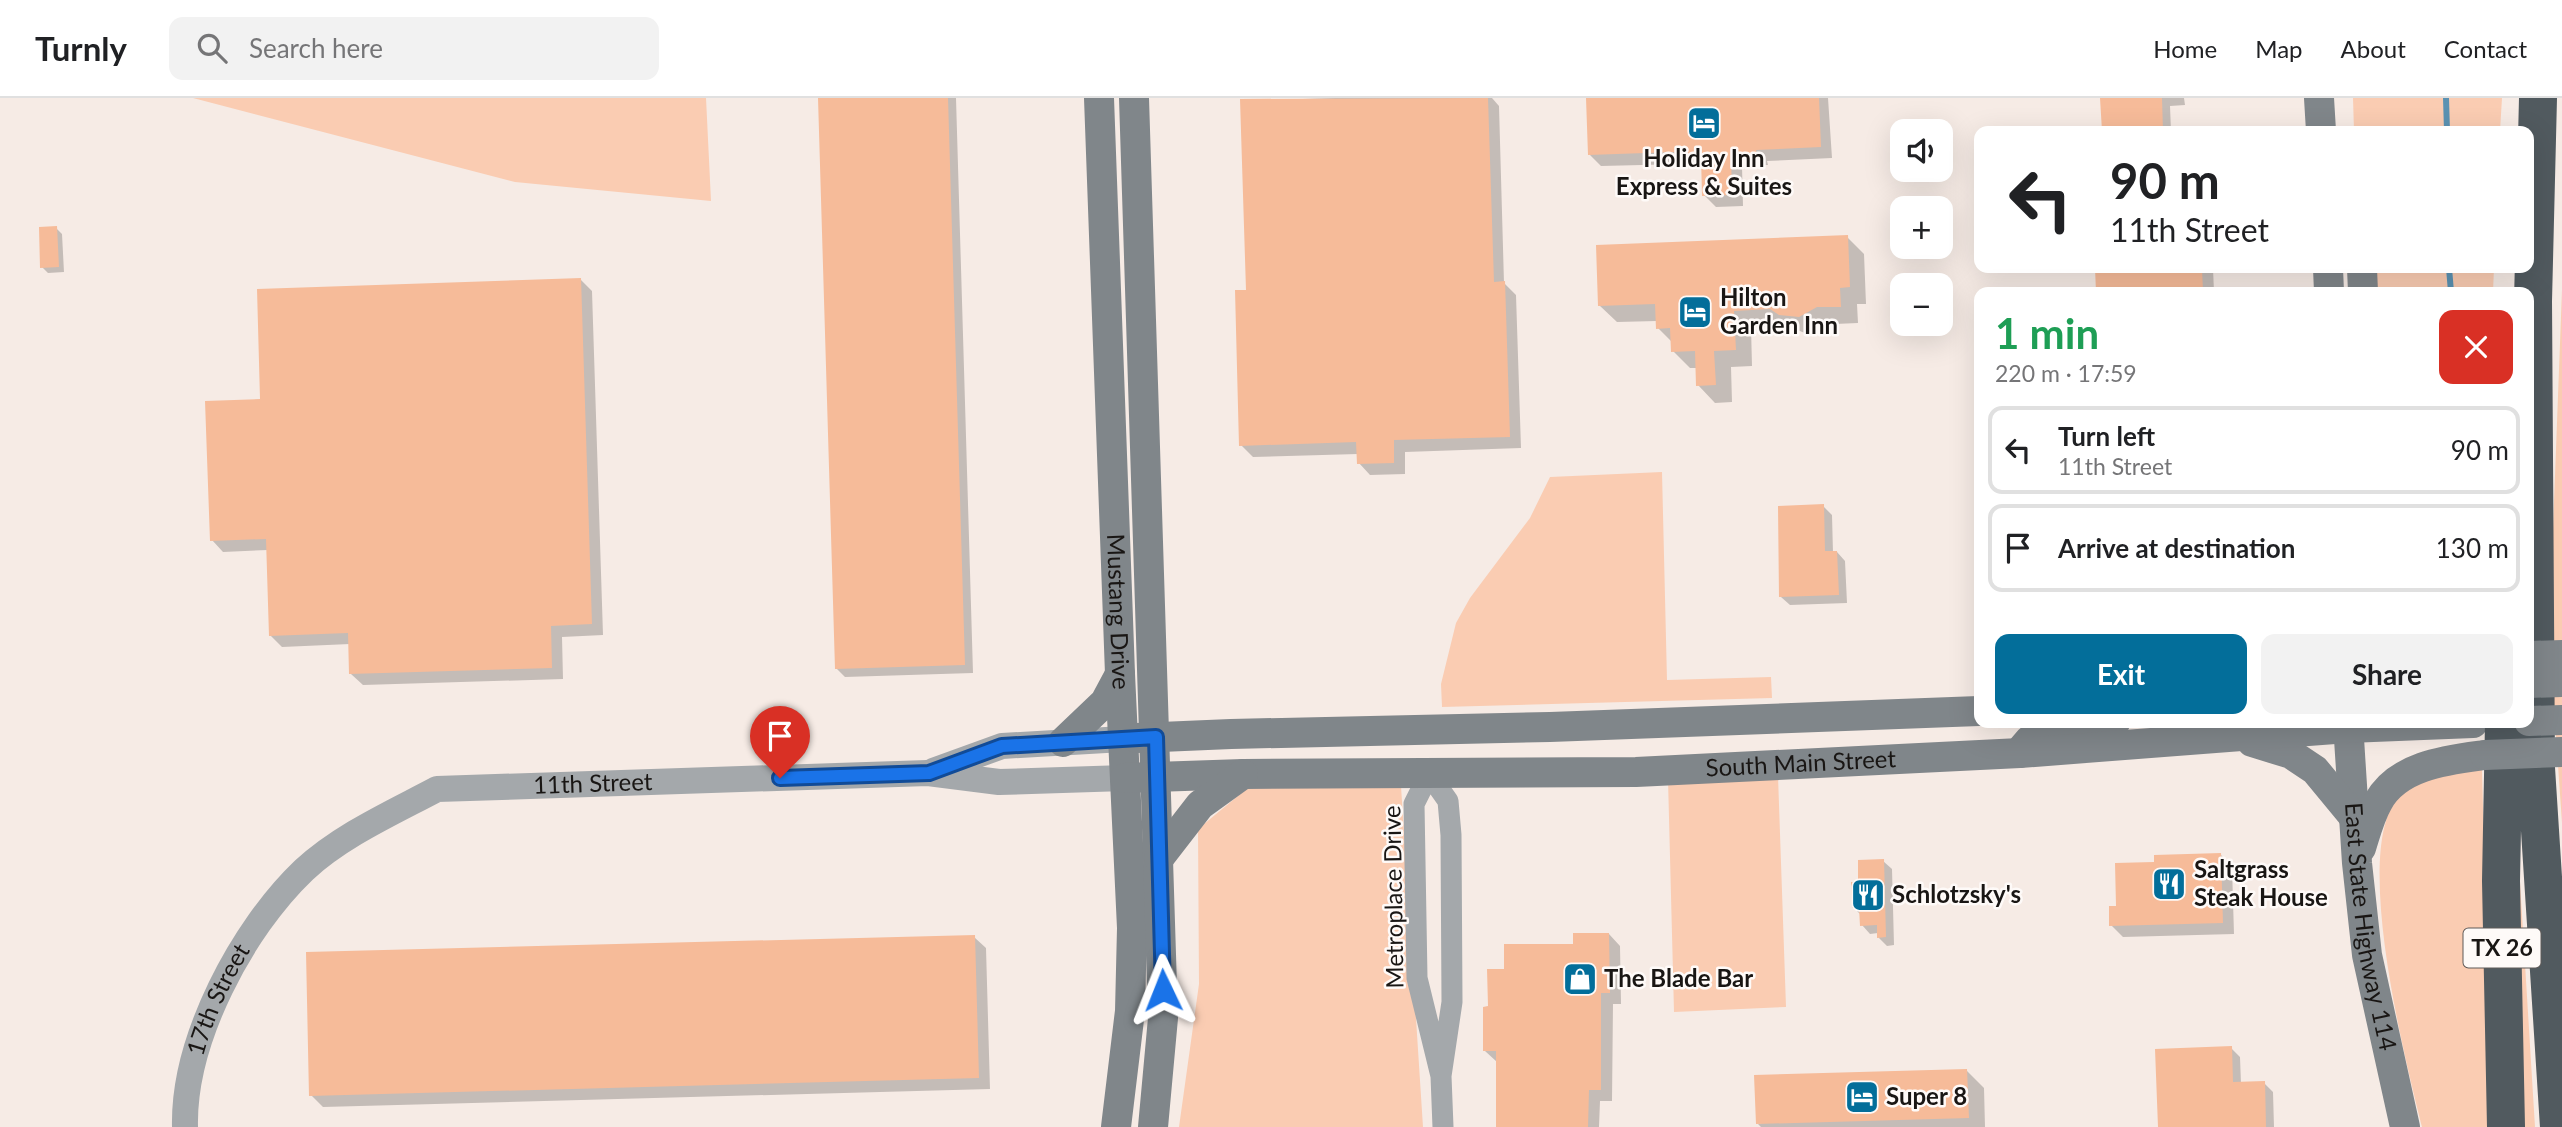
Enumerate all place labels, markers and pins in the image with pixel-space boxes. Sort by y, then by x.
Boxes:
hotel icon: Holiday Inn Express & Suites [1685,104,1723,142]
place label: Holiday Inn Express & Suites [1616,143,1792,200]
place label: Hilton Garden Inn [1720,282,1838,339]
hotel icon: Hilton Garden Inn [1676,293,1714,331]
pin [750,706,810,778]
place label: Saltgrass Steak House [2194,854,2328,911]
restaurant icon: Saltgrass Steak House [2150,865,2188,903]
restaurant icon: Schlotzsky's [1849,876,1887,914]
place label: Schlotzsky's [1892,879,2021,908]
shop icon: The Blade Bar [1561,960,1599,998]
place label: The Blade Bar [1604,963,1753,992]
hotel icon: Super 8 [1843,1078,1881,1116]
place label: Super 8 [1886,1081,1967,1110]

